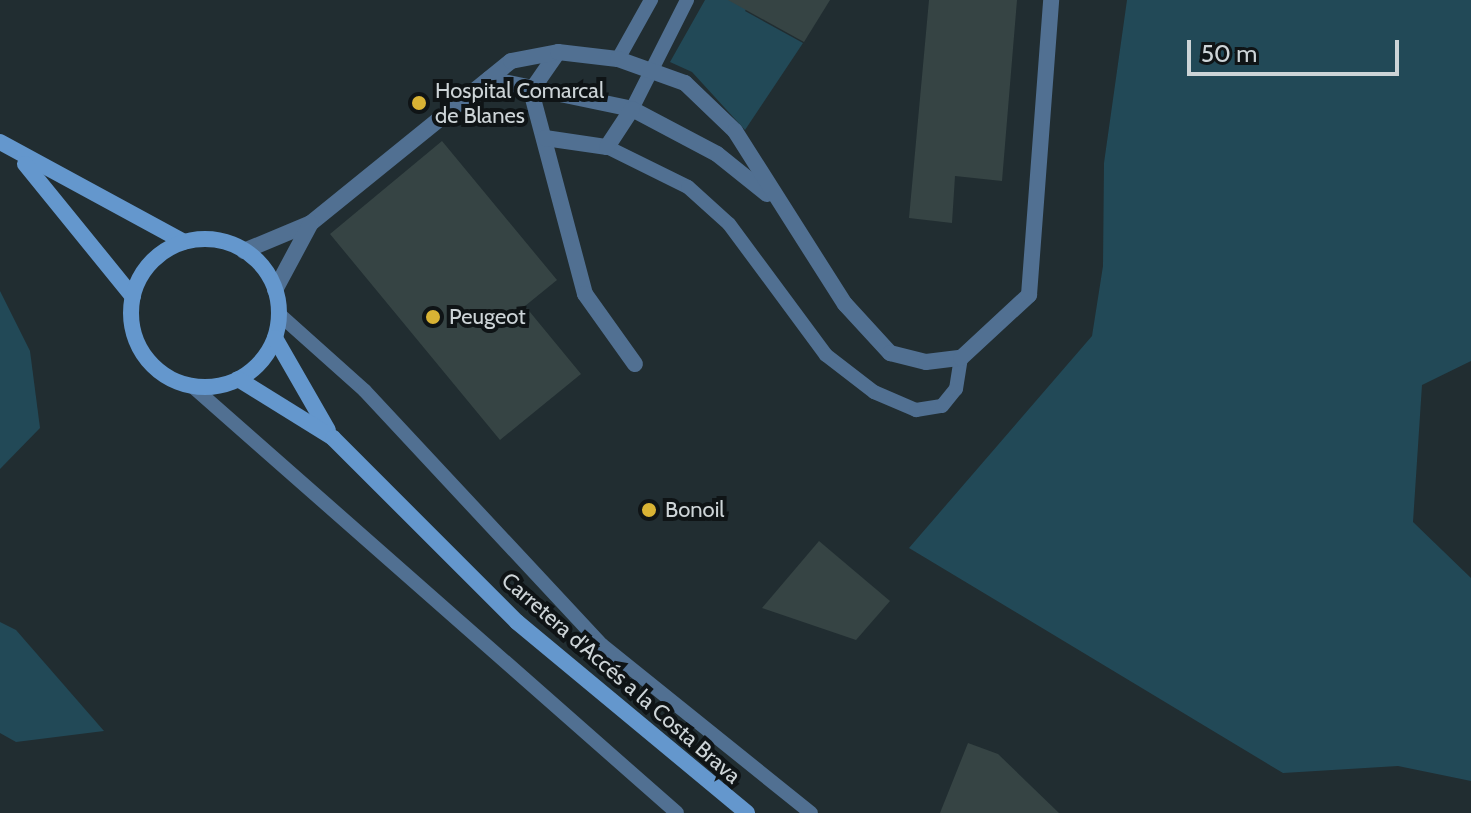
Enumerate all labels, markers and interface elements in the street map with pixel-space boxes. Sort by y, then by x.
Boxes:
scale bar [1191,24,1403,74]
text: 50 m [1201,39,1257,68]
place label: Hospital Comarcal de Blanes [435,77,604,128]
marker: Hospital Comarcal de Blanes [410,94,428,112]
place label: Peugeot [449,304,526,330]
marker: Peugeot [424,308,442,326]
place label: Bonoil [665,497,724,523]
marker: Bonoil [640,501,658,519]
street label: Carretera d'Accés a la Costa Brava [496,567,746,789]

